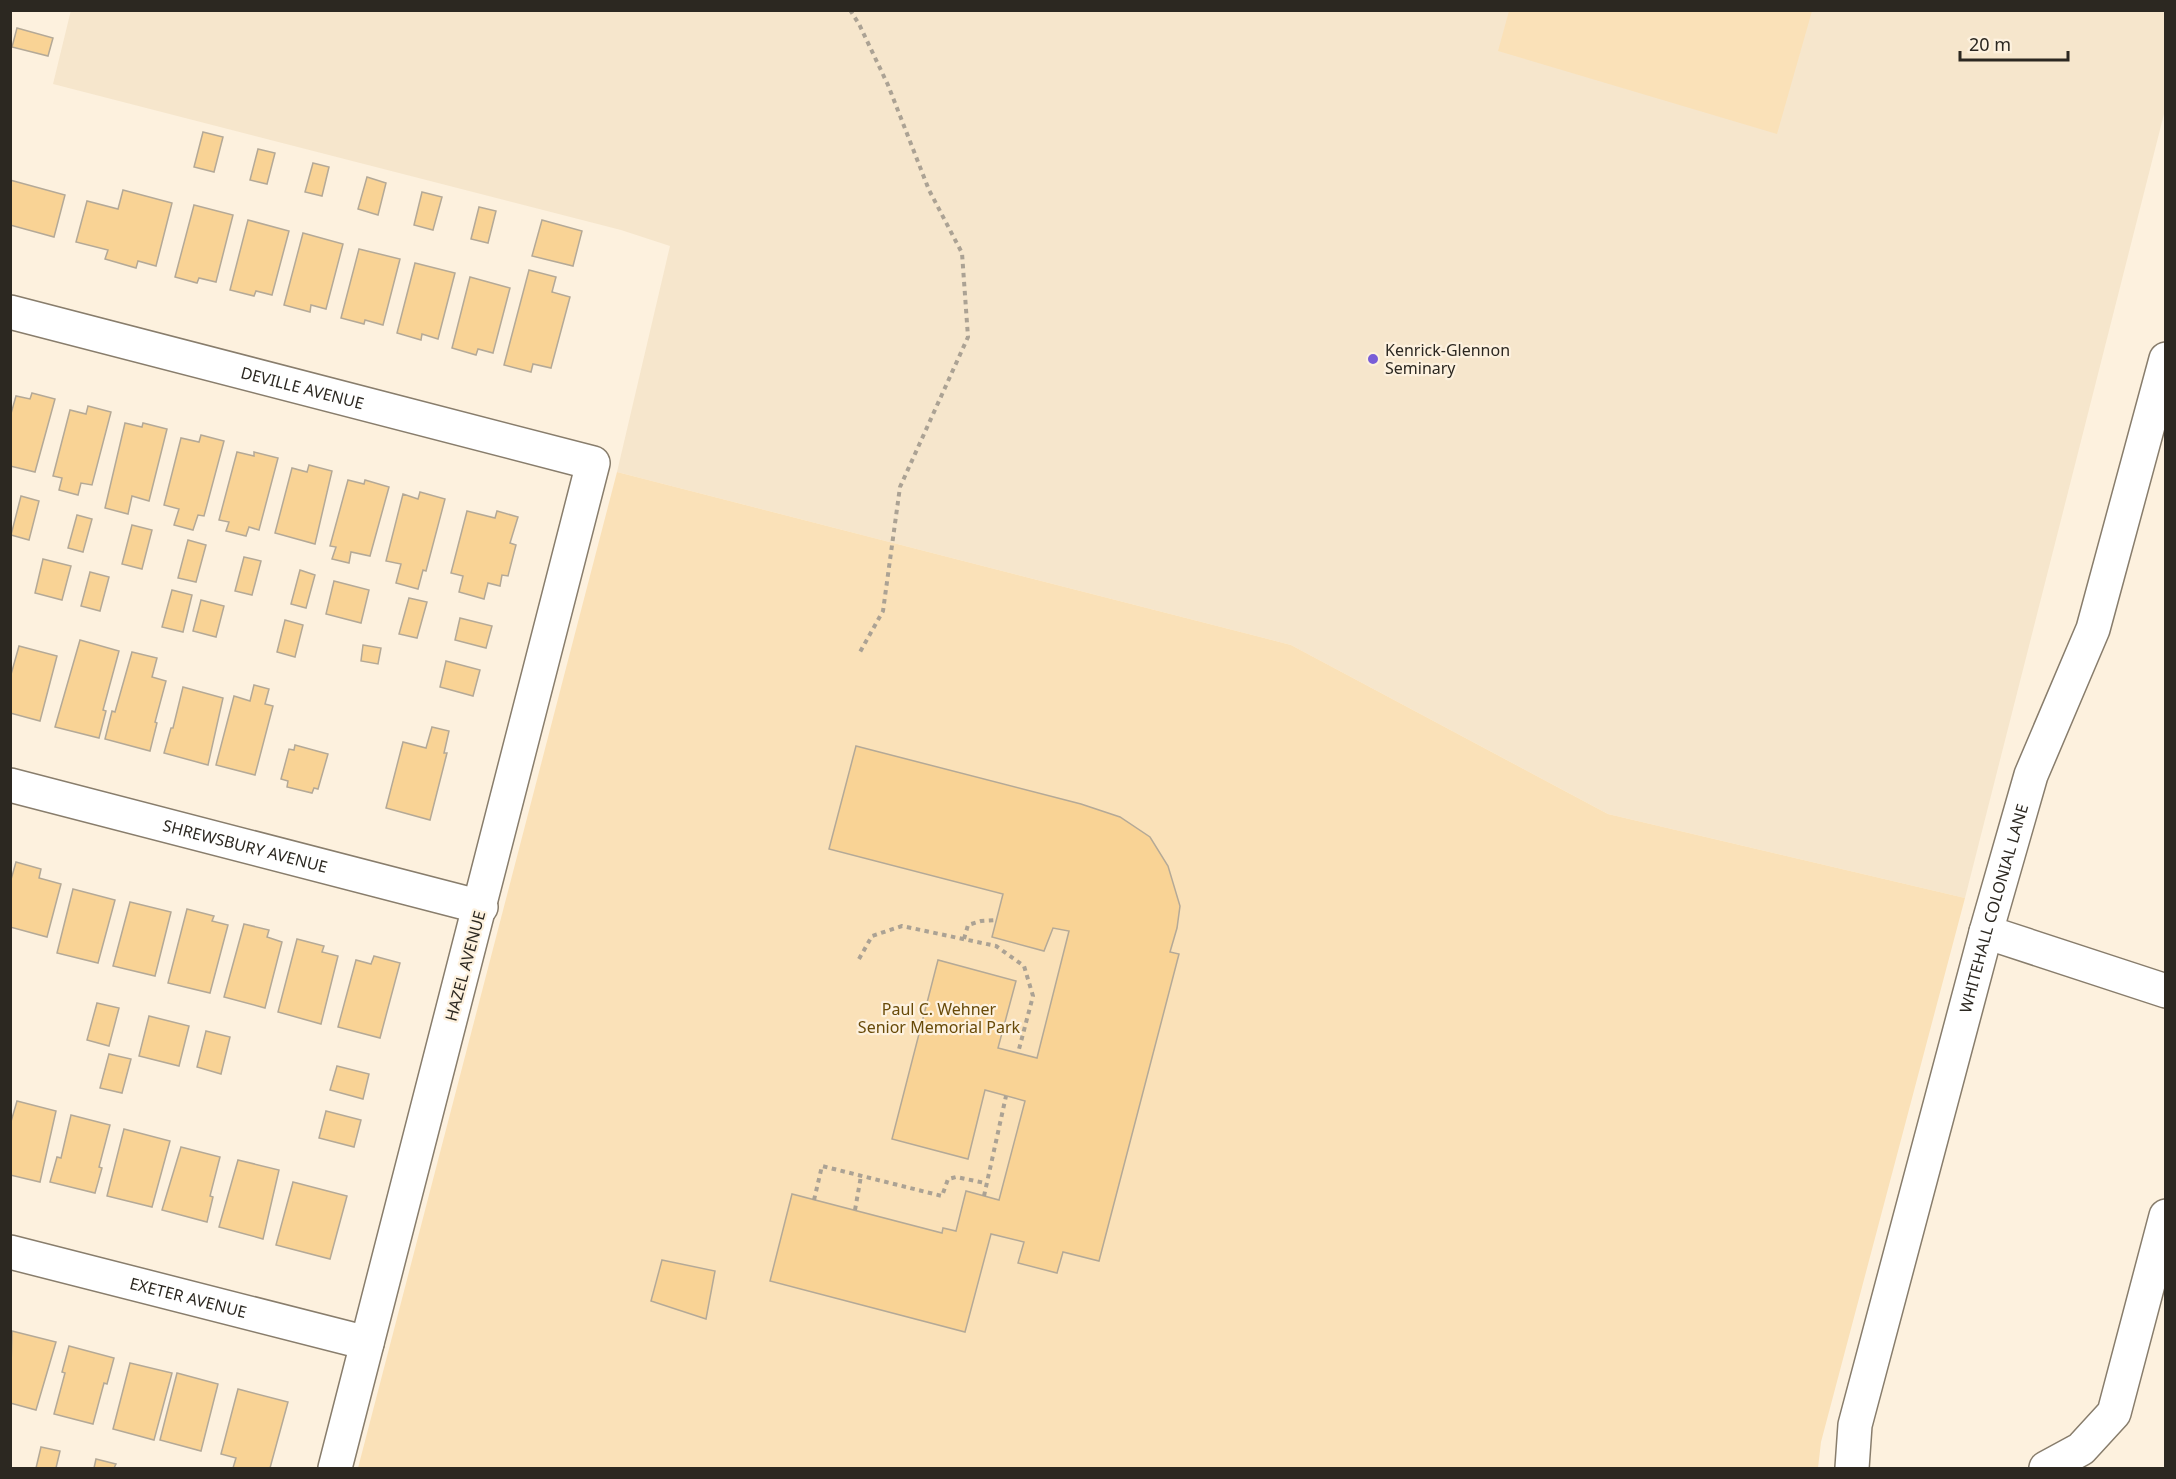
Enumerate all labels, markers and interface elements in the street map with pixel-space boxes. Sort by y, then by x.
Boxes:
scale bar [1960,24,2068,62]
text: 20 m [1969,32,2011,56]
place label: Kenrick-Glennon Seminary [1385,339,1510,379]
marker: Kenrick-Glennon Seminary [1366,352,1380,366]
street label: DEVILLE AVENUE [238,361,366,414]
street label: WHITEHALL COLONIAL LANE [1954,801,2033,1015]
street label: SHREWSBURY AVENUE [160,814,330,878]
street label: HAZEL AVENUE [440,908,490,1024]
park label: Paul C. Wehner Senior Memorial Park [858,998,1021,1038]
street label: EXETER AVENUE [127,1272,249,1323]

